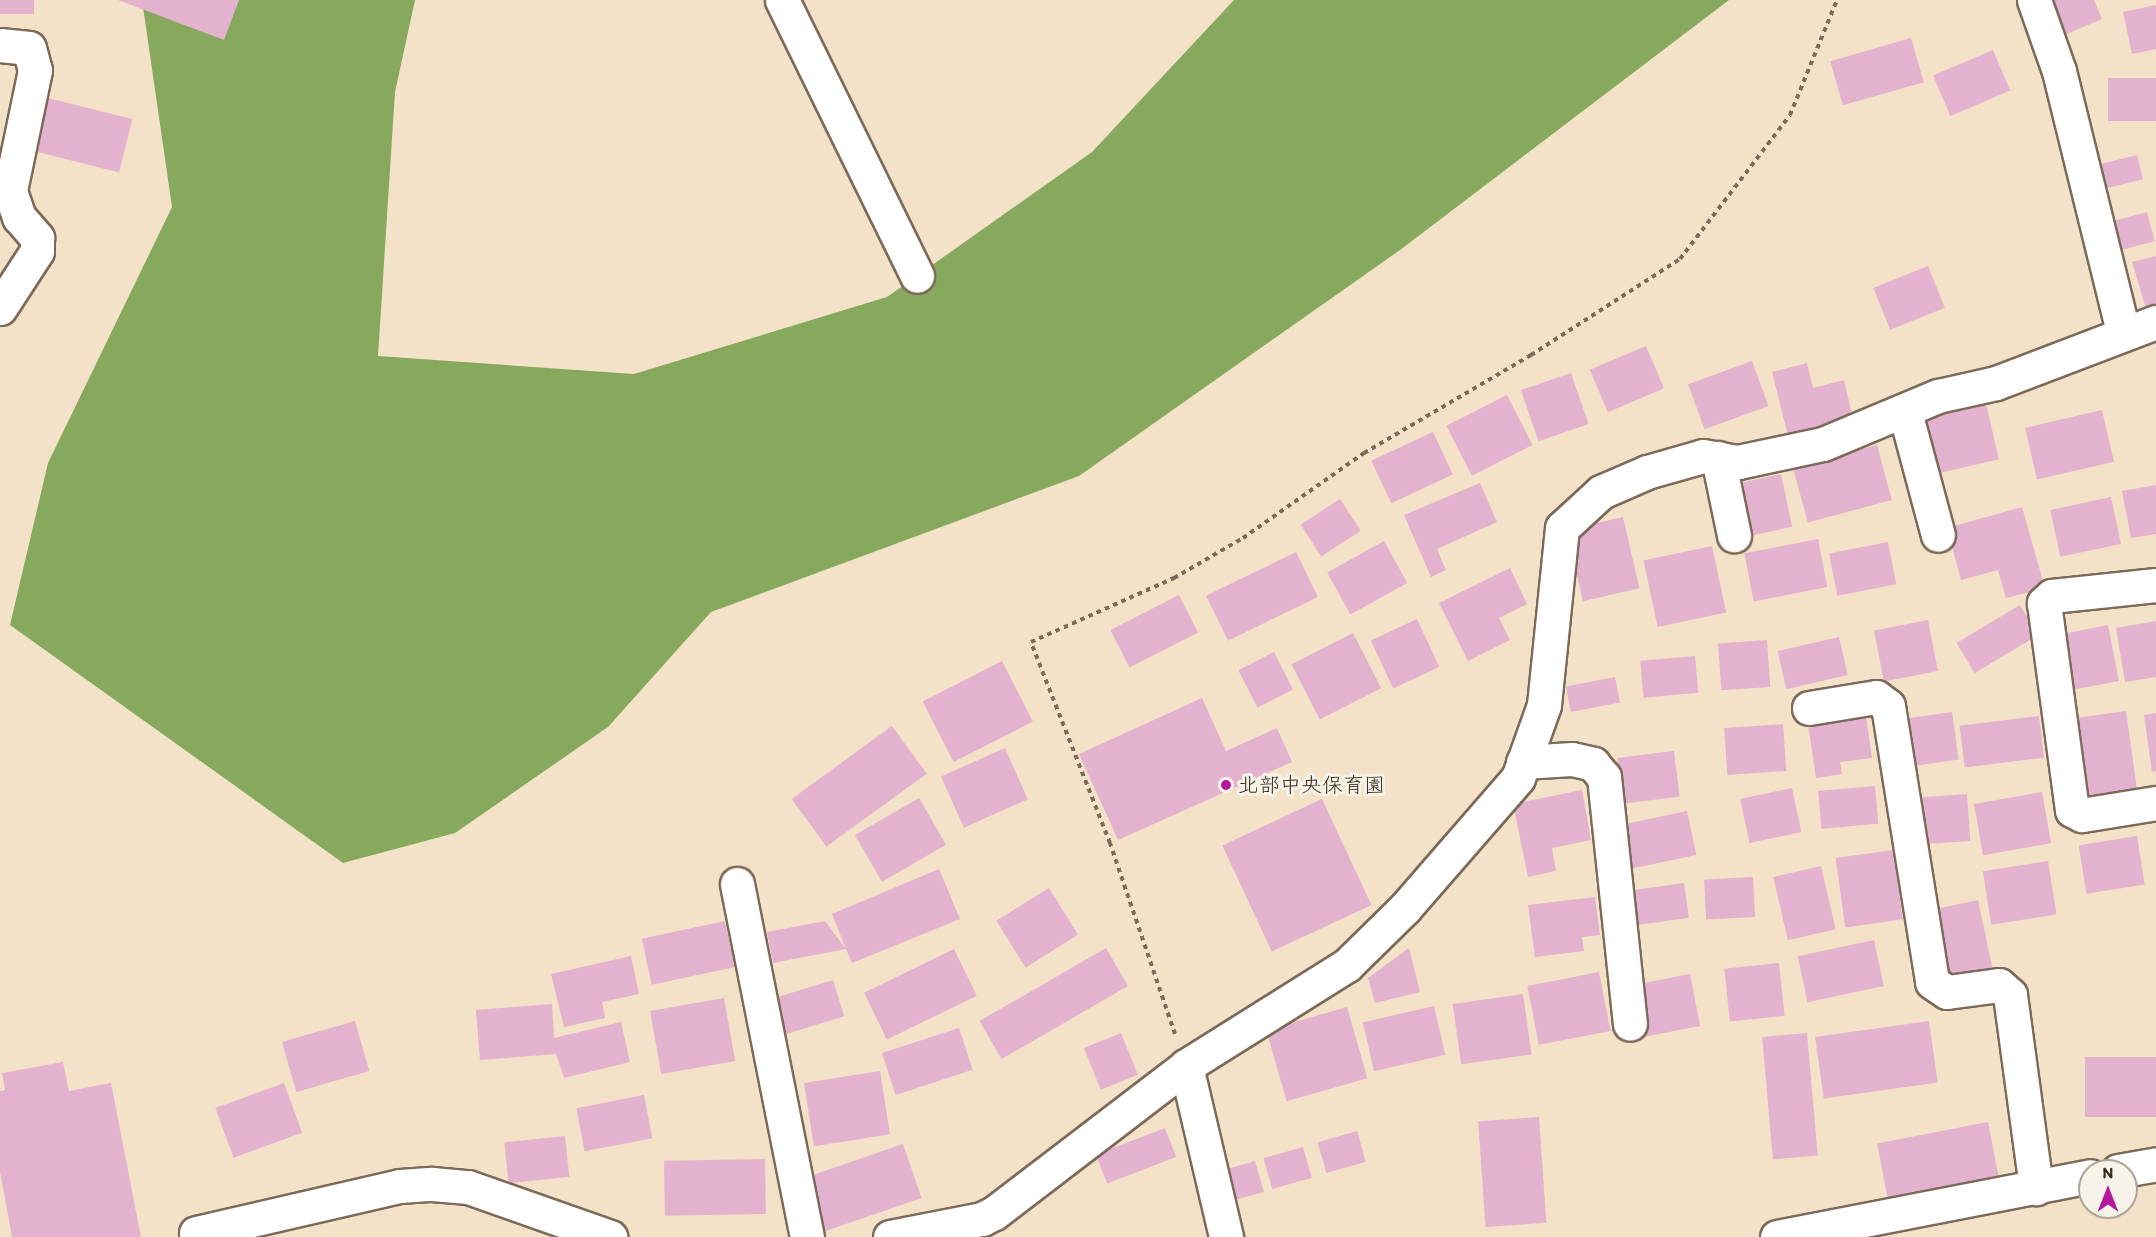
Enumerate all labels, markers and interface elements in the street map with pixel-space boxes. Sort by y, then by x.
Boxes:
place label: 北部中央保育園 [1238,772,1385,798]
marker: 北部中央保育園 [1219,778,1233,792]
north arrow [2078,1159,2138,1219]
text: N [2103,1163,2113,1182]

